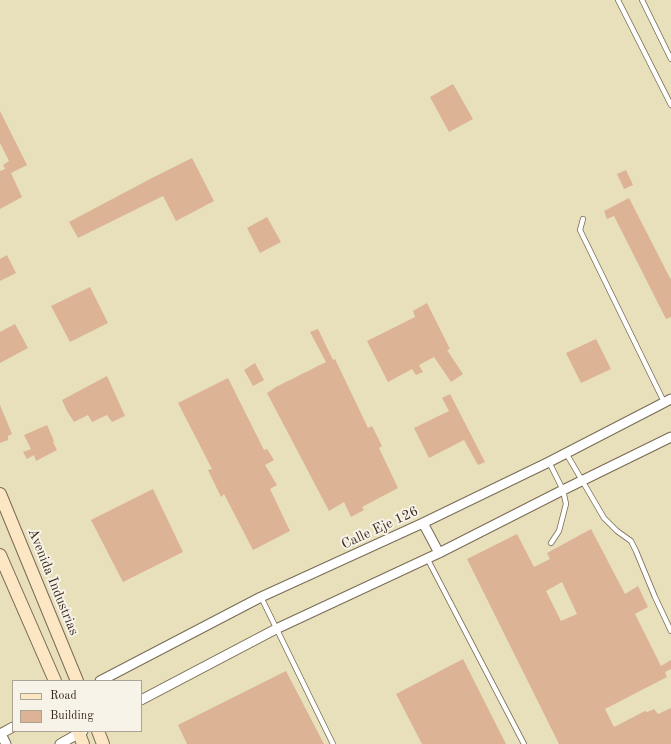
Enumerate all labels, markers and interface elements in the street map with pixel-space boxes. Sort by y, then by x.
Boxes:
street label: Calle Eje 126 [339,503,421,553]
street label: Avenida Industrias [24,526,82,638]
legend [12,680,142,732]
text: Road [50,690,77,702]
text: Building [50,710,94,722]

